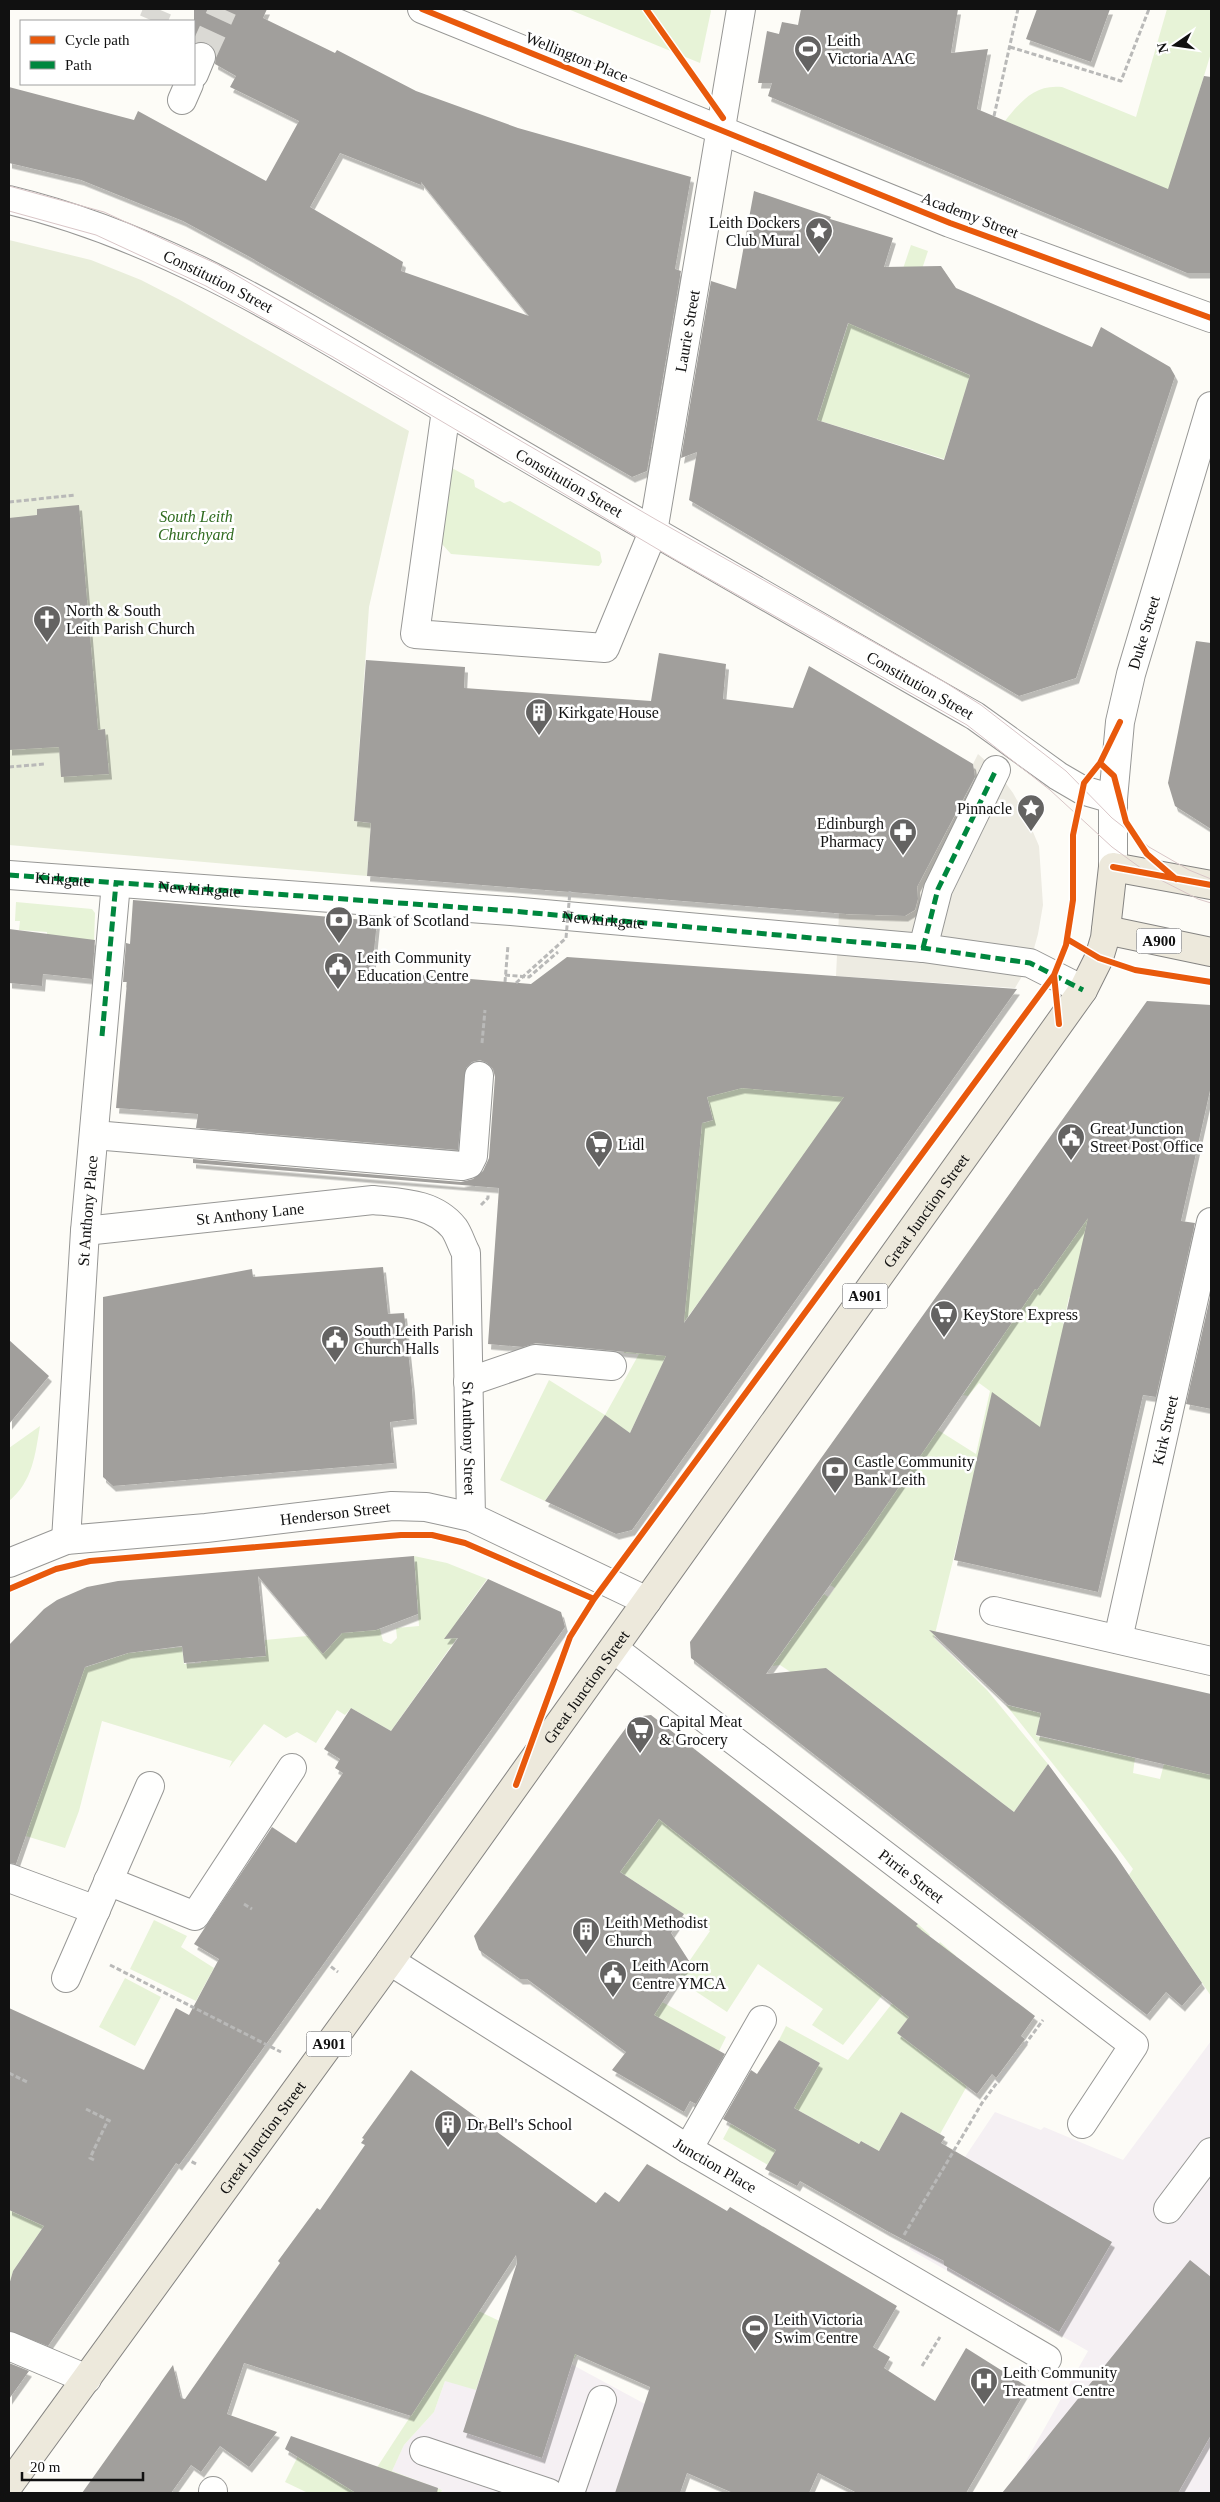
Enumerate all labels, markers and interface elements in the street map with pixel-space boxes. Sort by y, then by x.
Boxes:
legend [20,20,195,85]
north arrow [1150,20,1200,70]
street label: Wellington Place [523,29,631,86]
text: Cycle path [65,32,130,48]
place label: Leith Victoria AAC [827,32,915,67]
sports icon: Leith Victoria AAC [793,34,823,73]
text: N [1154,41,1171,54]
text: Path [65,57,92,73]
street label: Academy Street [919,189,1021,242]
place label: Leith Dockers Club Mural [709,214,801,249]
place icon: Leith Dockers Club Mural [804,216,834,255]
street label: Constitution Street [161,246,277,316]
street label: Laurie Street [672,288,702,373]
street label: Constitution Street [513,445,626,520]
park label: South Leith Churchyard [158,508,235,544]
street label: Duke Street [1124,593,1163,671]
place label: North & South Leith Parish Church [66,602,195,637]
church icon: North & South Leith Parish Church [32,604,62,643]
street label: Constitution Street [864,647,977,722]
building icon: Kirkgate House [524,697,554,736]
place label: Kirkgate House [558,704,659,722]
place icon: Pinnacle [1016,793,1046,832]
place label: Pinnacle [957,800,1012,817]
place label: Edinburgh Pharmacy [817,815,884,851]
pharmacy icon: Edinburgh Pharmacy [888,817,918,856]
street label: Kirkgate [34,868,91,889]
street label: Newkirkgate [158,877,241,900]
bank icon: Bank of Scotland [324,905,354,944]
street label: Newkirkgate [561,907,645,931]
place label: Bank of Scotland [358,912,469,929]
road number: A900 [1136,928,1182,954]
place label: Leith Community Education Centre [357,949,471,984]
public building icon: Leith Community Education Centre [323,951,353,990]
place label: Great Junction Street Post Office [1090,1120,1203,1155]
public building icon: Great Junction Street Post Office [1056,1122,1086,1161]
supermarket icon: Lidl [584,1129,614,1168]
place label: Lidl [618,1136,645,1153]
street label: Great Junction Street [880,1150,972,1270]
street label: St Anthony Place [74,1155,100,1267]
street label: St Anthony Lane [195,1199,305,1227]
road number: A901 [842,1284,888,1308]
supermarket icon: KeyStore Express [929,1299,959,1338]
place label: KeyStore Express [963,1306,1078,1324]
place label: South Leith Parish Church Halls [354,1322,473,1357]
public building icon: South Leith Parish Church Halls [320,1324,350,1363]
street label: St Anthony Street [460,1381,479,1496]
street label: Kirk Street [1149,1393,1181,1466]
place label: Castle Community Bank Leith [854,1453,974,1488]
bank icon: Castle Community Bank Leith [820,1455,850,1494]
street label: Henderson Street [279,1498,392,1528]
street label: Great Junction Street [540,1626,632,1747]
place label: Capital Meat & Grocery [659,1713,743,1749]
supermarket icon: Capital Meat & Grocery [625,1715,655,1754]
street label: Pirrie Street [876,1846,948,1906]
place label: Leith Methodist Church [605,1914,708,1949]
building icon: Leith Methodist Church [571,1916,601,1955]
place label: Leith Acorn Centre YMCA [632,1957,727,1992]
public building icon: Leith Acorn Centre YMCA [598,1959,628,1998]
road number: A901 [306,2032,352,2056]
street label: Great Junction Street [215,2077,309,2197]
building icon: Dr Bell's School [433,2109,463,2148]
place label: Dr Bell's School [467,2116,573,2133]
street label: Junction Place [671,2134,760,2196]
place label: Leith Victoria Swim Centre [774,2311,863,2346]
sports icon: Leith Victoria Swim Centre [740,2313,770,2352]
place label: Leith Community Treatment Centre [1003,2364,1117,2399]
hospital icon: Leith Community Treatment Centre [969,2366,999,2405]
scale bar [22,2450,144,2482]
text: 20 m [30,2459,61,2475]

